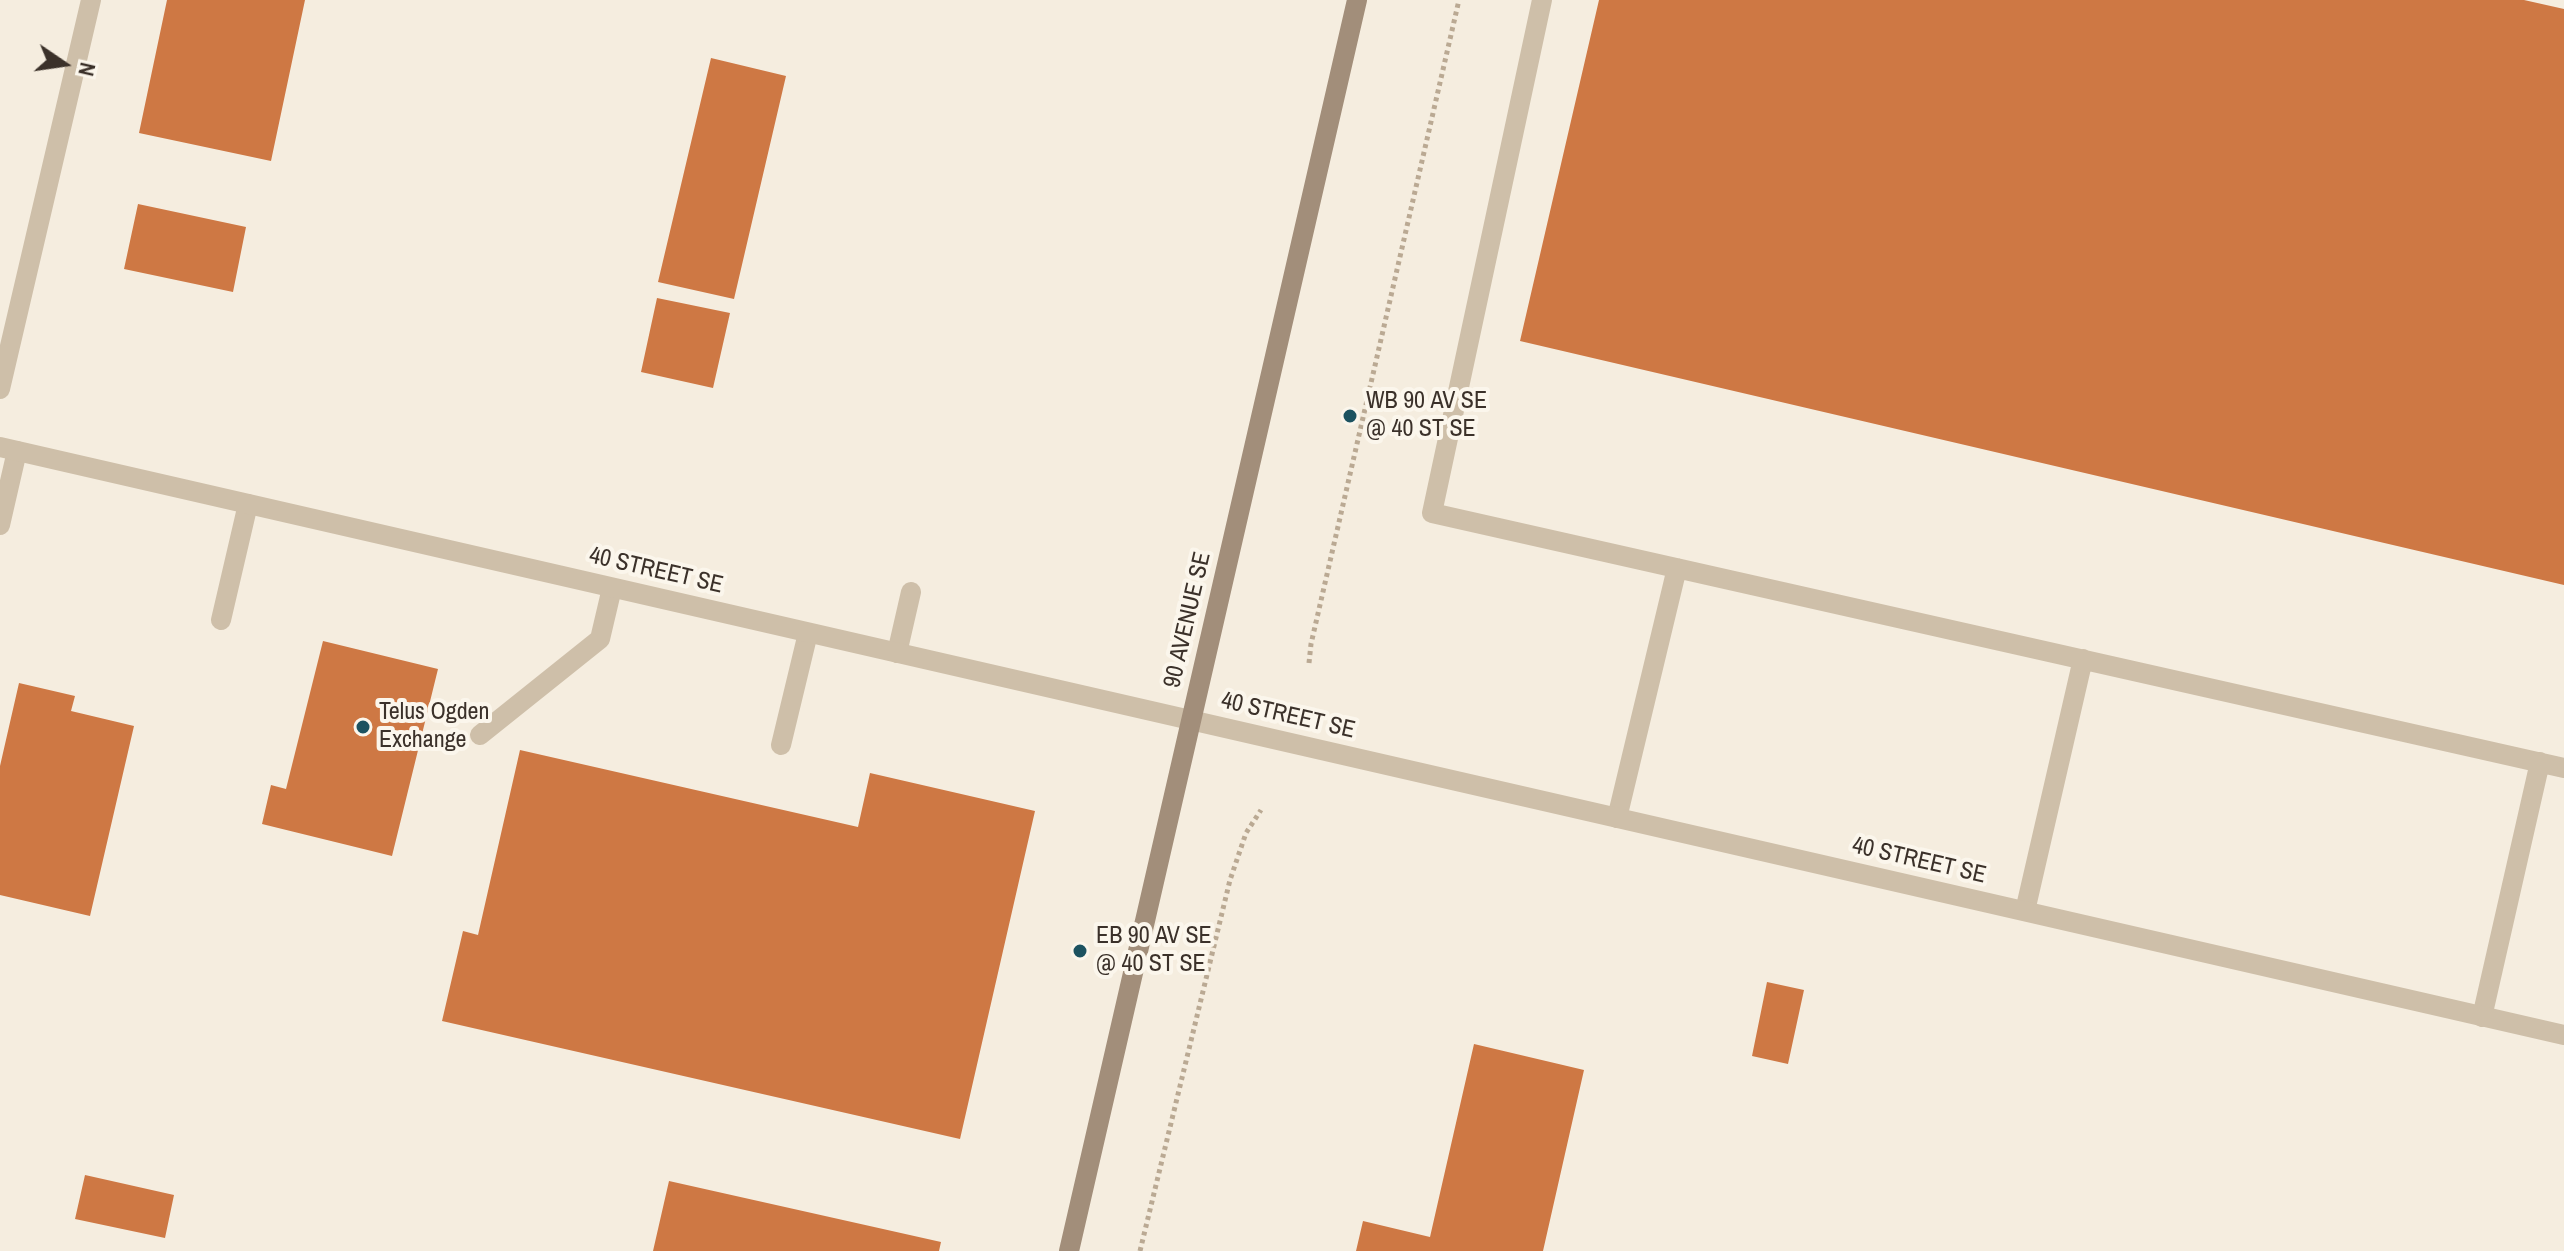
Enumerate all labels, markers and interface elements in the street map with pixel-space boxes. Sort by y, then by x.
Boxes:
north arrow [24,24,104,104]
text: N [71,60,103,79]
place label: WB 90 AV SE @ 40 ST SE [1366,388,1487,444]
marker: WB 90 AV SE @ 40 ST SE [1341,407,1359,425]
street label: 40 STREET SE [586,542,726,600]
street label: 90 AVENUE SE [1158,549,1218,691]
street label: 40 STREET SE [1218,687,1358,745]
place label: Telus Ogden Exchange [379,699,489,755]
marker: Telus Ogden Exchange [354,718,372,736]
street label: 40 STREET SE [1849,832,1989,890]
place label: EB 90 AV SE @ 40 ST SE [1096,923,1212,979]
marker: EB 90 AV SE @ 40 ST SE [1071,942,1089,960]

